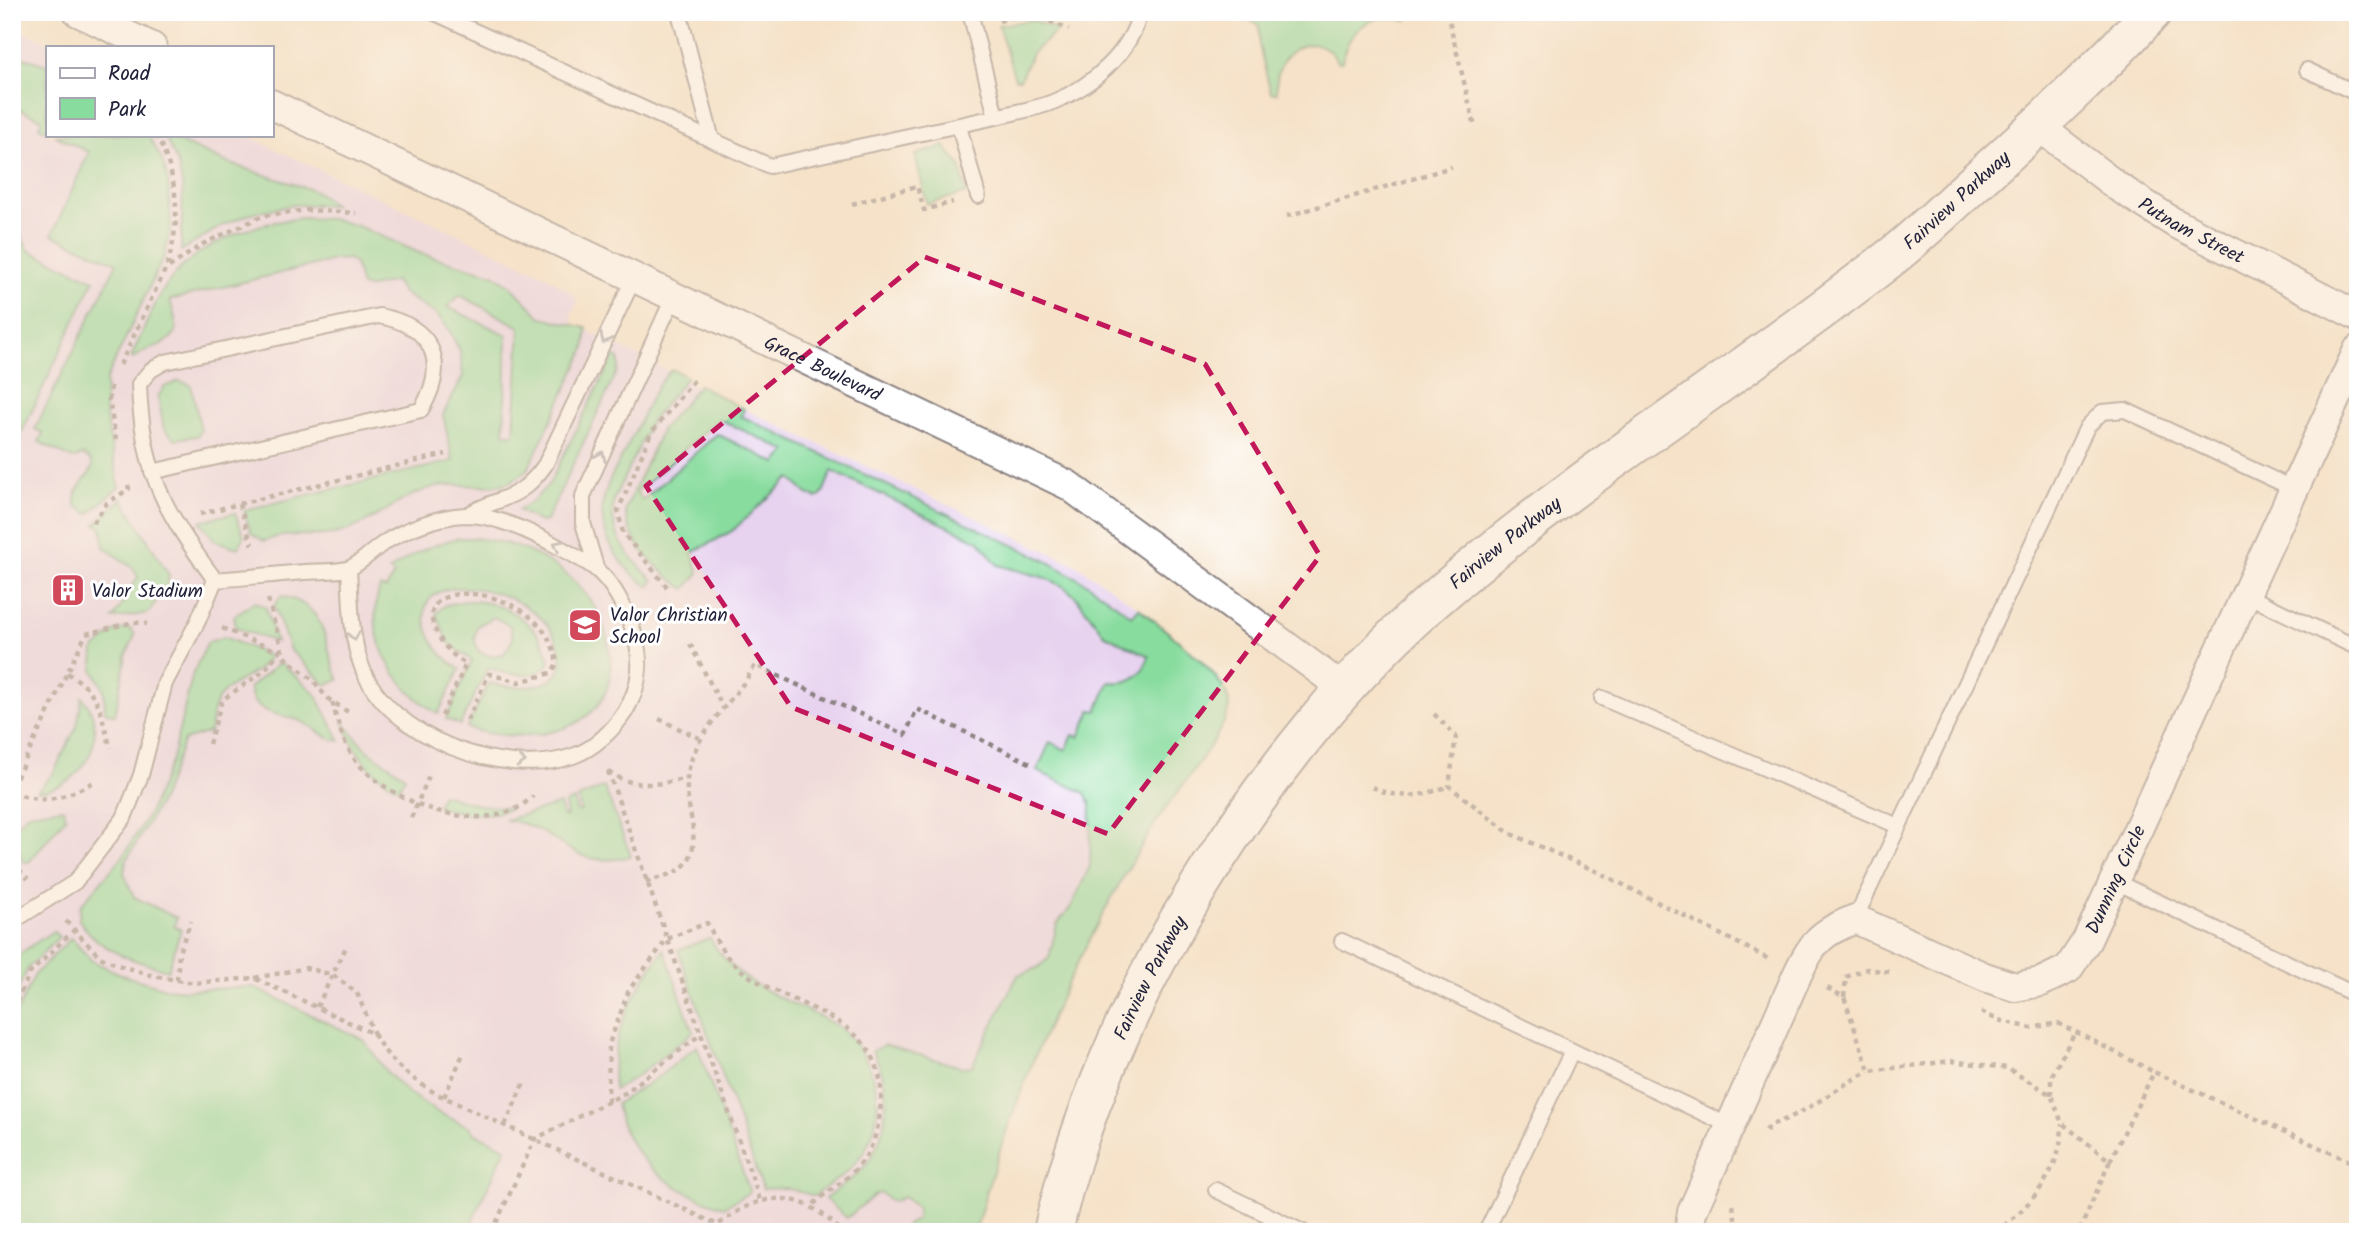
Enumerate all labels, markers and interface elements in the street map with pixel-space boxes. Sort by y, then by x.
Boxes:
legend [46,46,273,136]
text: Road [108,58,151,91]
text: Park [108,94,146,127]
street label: Fairview Parkway [1897,144,2019,258]
street label: Putnam Street [2132,191,2250,273]
street label: Grace Boulevard [758,329,887,411]
one-way arrow [599,332,613,345]
one-way arrow [593,451,607,463]
street label: Fairview Parkway [1443,489,1569,598]
one-way arrow [553,540,565,554]
building icon: Valor Stadium [49,571,87,609]
place label: Valor Stadium [92,577,203,607]
place label: Valor Christian School [610,601,728,653]
school or university icon: Valor Christian School [566,606,604,644]
one-way arrow [346,630,361,642]
one-way arrow [516,754,527,769]
street label: Dunning Circle [2079,820,2155,939]
street label: Fairview Parkway [1107,910,1196,1045]

